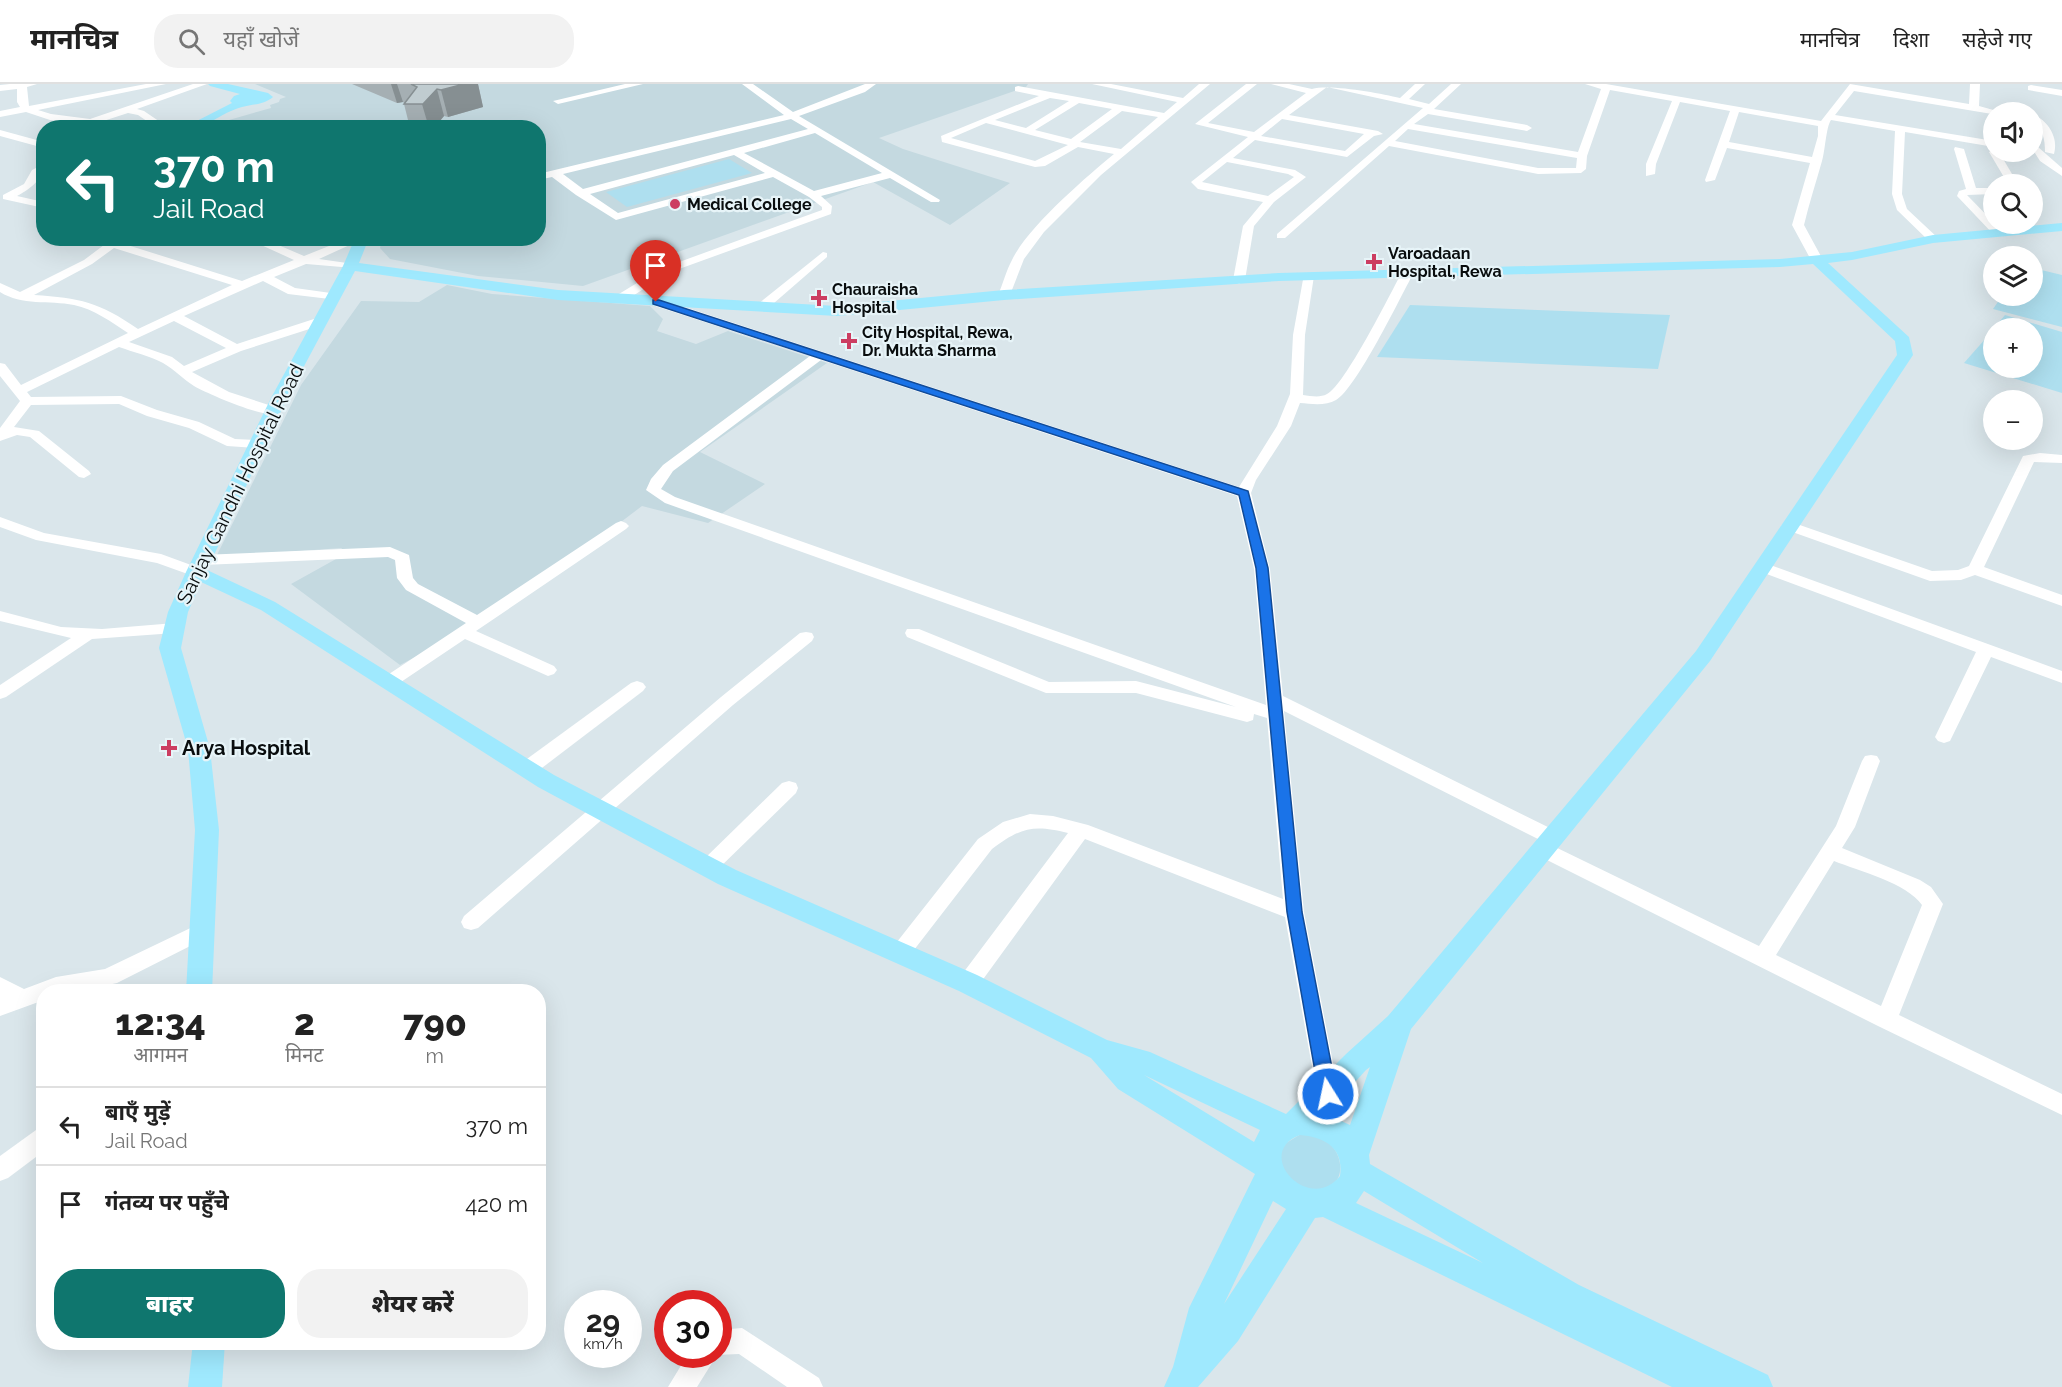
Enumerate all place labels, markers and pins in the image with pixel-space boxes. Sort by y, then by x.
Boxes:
place label: Medical College [687,195,812,214]
marker: Medical College [668,197,682,211]
pin [630,240,681,302]
place label: Varoadaan Hospital, Rewa [1388,244,1502,281]
marker: Varoadaan Hospital, Rewa [1365,253,1383,271]
place label: Chauraisha Hospital [832,280,918,317]
marker: Chauraisha Hospital [810,289,828,307]
place label: City Hospital, Rewa, Dr. Mukta Sharma [862,323,1013,360]
marker: City Hospital, Rewa, Dr. Mukta Sharma [840,332,858,350]
place label: Arya Hospital [182,736,311,760]
marker: Arya Hospital [160,739,178,757]

